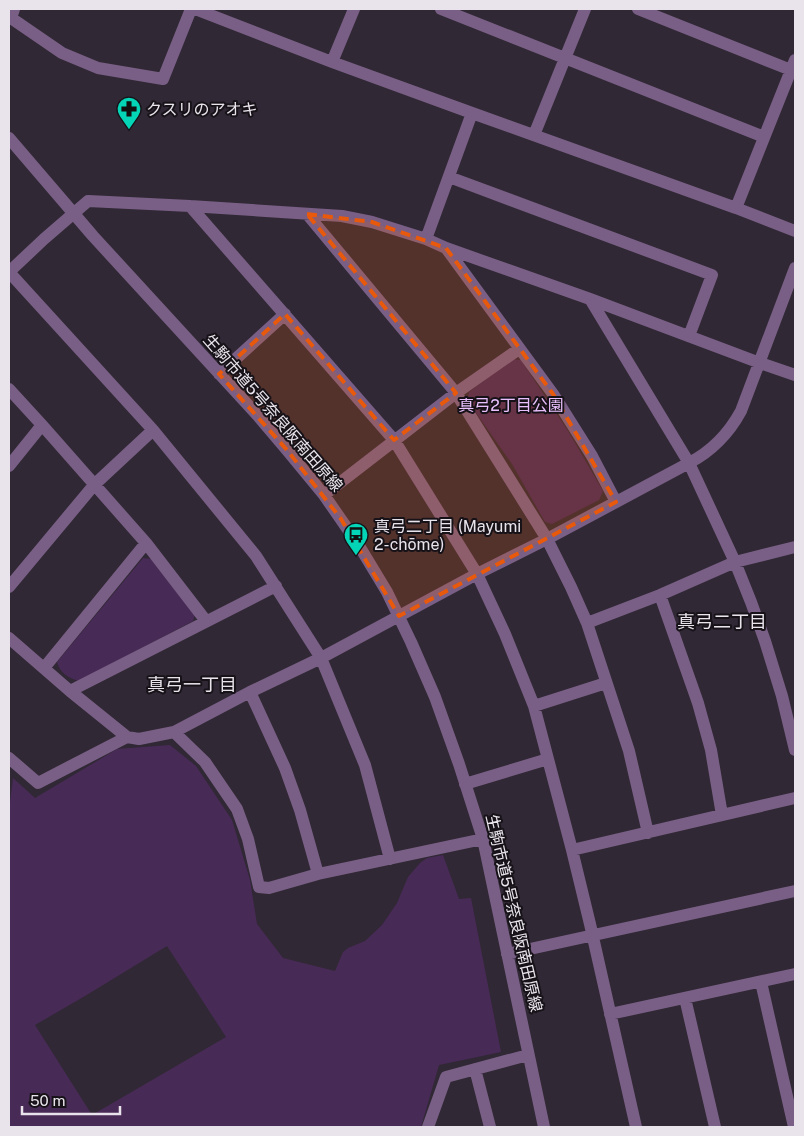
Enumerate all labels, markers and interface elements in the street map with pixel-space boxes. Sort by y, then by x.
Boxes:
pharmacy icon: クスリのアオキ [116,96,142,130]
place label: クスリのアオキ [146,100,258,119]
street label: 生駒市道5号奈良阪南田原線 [199,330,347,496]
park label: 真弓2丁目公園 [458,396,564,415]
place label: 真弓二丁目 (Mayumi 2-chōme) [374,517,521,554]
bus stop icon: 真弓二丁目 (Mayumi 2-chōme) [343,522,369,556]
district label: 真弓二丁目 [677,611,767,632]
district label: 真弓一丁目 [147,674,237,695]
street label: 生駒市道5号奈良阪南田原線 [482,812,546,1014]
scale bar [22,1084,120,1116]
text: 50 m [30,1092,65,1109]

